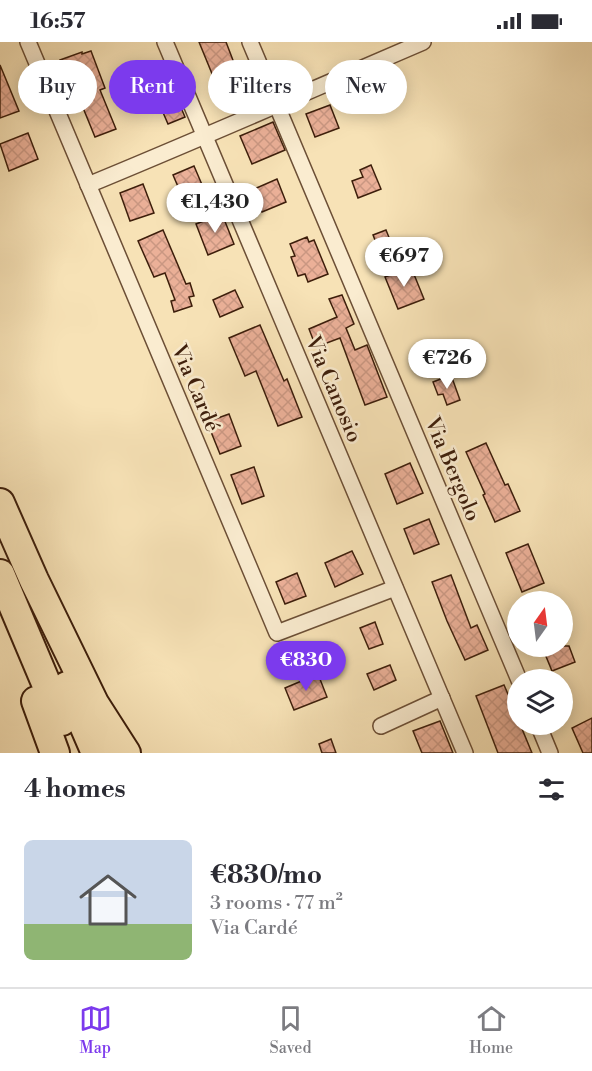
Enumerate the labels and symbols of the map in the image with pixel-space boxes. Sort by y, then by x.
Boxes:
pin: €1,430 [166,183,264,234]
pin: €697 [368,237,440,288]
street label: Via Canosio [299,331,367,446]
pin: €726 [411,339,483,390]
street label: Via Cardé [165,340,225,436]
street label: Via Bergolo [418,412,486,525]
north arrow [507,591,573,657]
pin: €830 [270,641,342,692]

